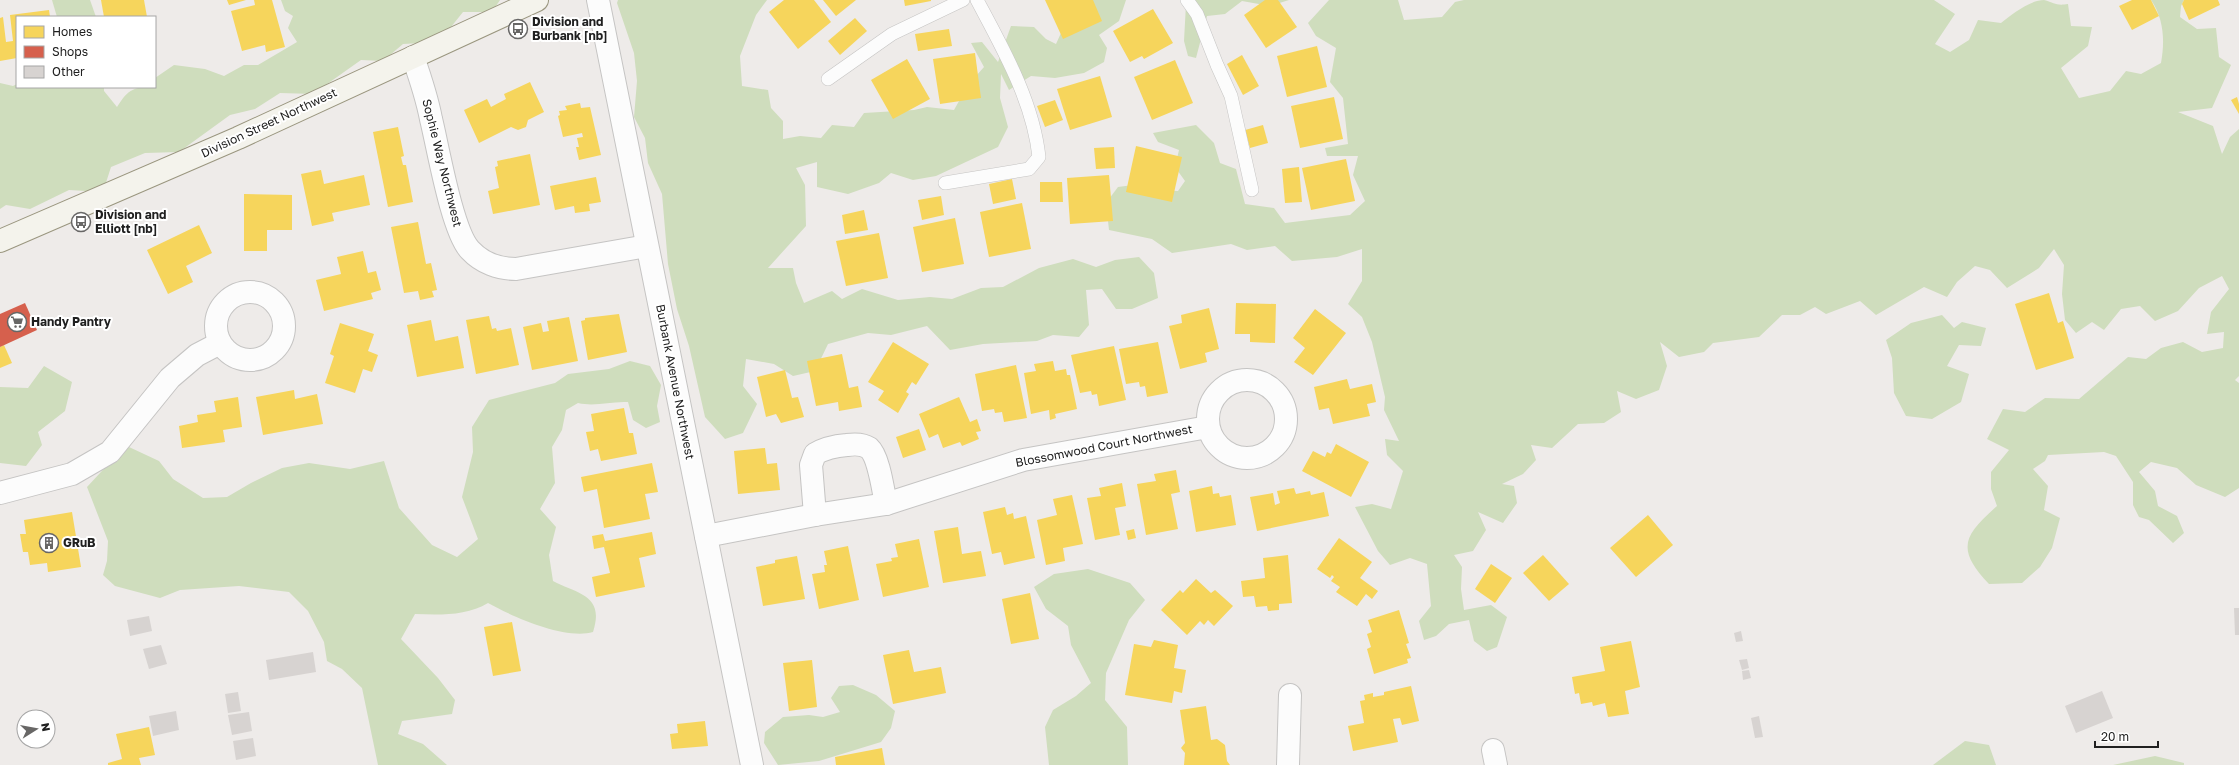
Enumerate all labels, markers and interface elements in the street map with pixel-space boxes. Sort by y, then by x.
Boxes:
place label: Division and Burbank [nb] [532,14,608,43]
legend [16,16,156,88]
bus stop icon: Division and Burbank [nb] [507,18,529,40]
text: Homes [52,24,92,39]
text: Shops [52,44,88,59]
text: Other [52,64,85,79]
street label: Division Street Northwest [198,84,339,161]
street label: Sophie Way Northwest [419,97,466,229]
place label: Division and Elliott [nb] [95,207,166,236]
bus stop icon: Division and Elliott [nb] [70,211,92,233]
street label: Burbank Avenue Northwest [653,303,698,461]
supermarket icon: Handy Pantry [6,311,28,333]
place label: Handy Pantry [31,314,112,329]
street label: Blossomwood Court Northwest [1014,421,1194,470]
building icon: GRuB [38,532,60,554]
place label: GRuB [63,535,96,550]
north arrow [16,709,56,749]
text: N [39,722,53,732]
scale bar [2095,723,2158,749]
text: 20 m [2101,729,2129,744]

